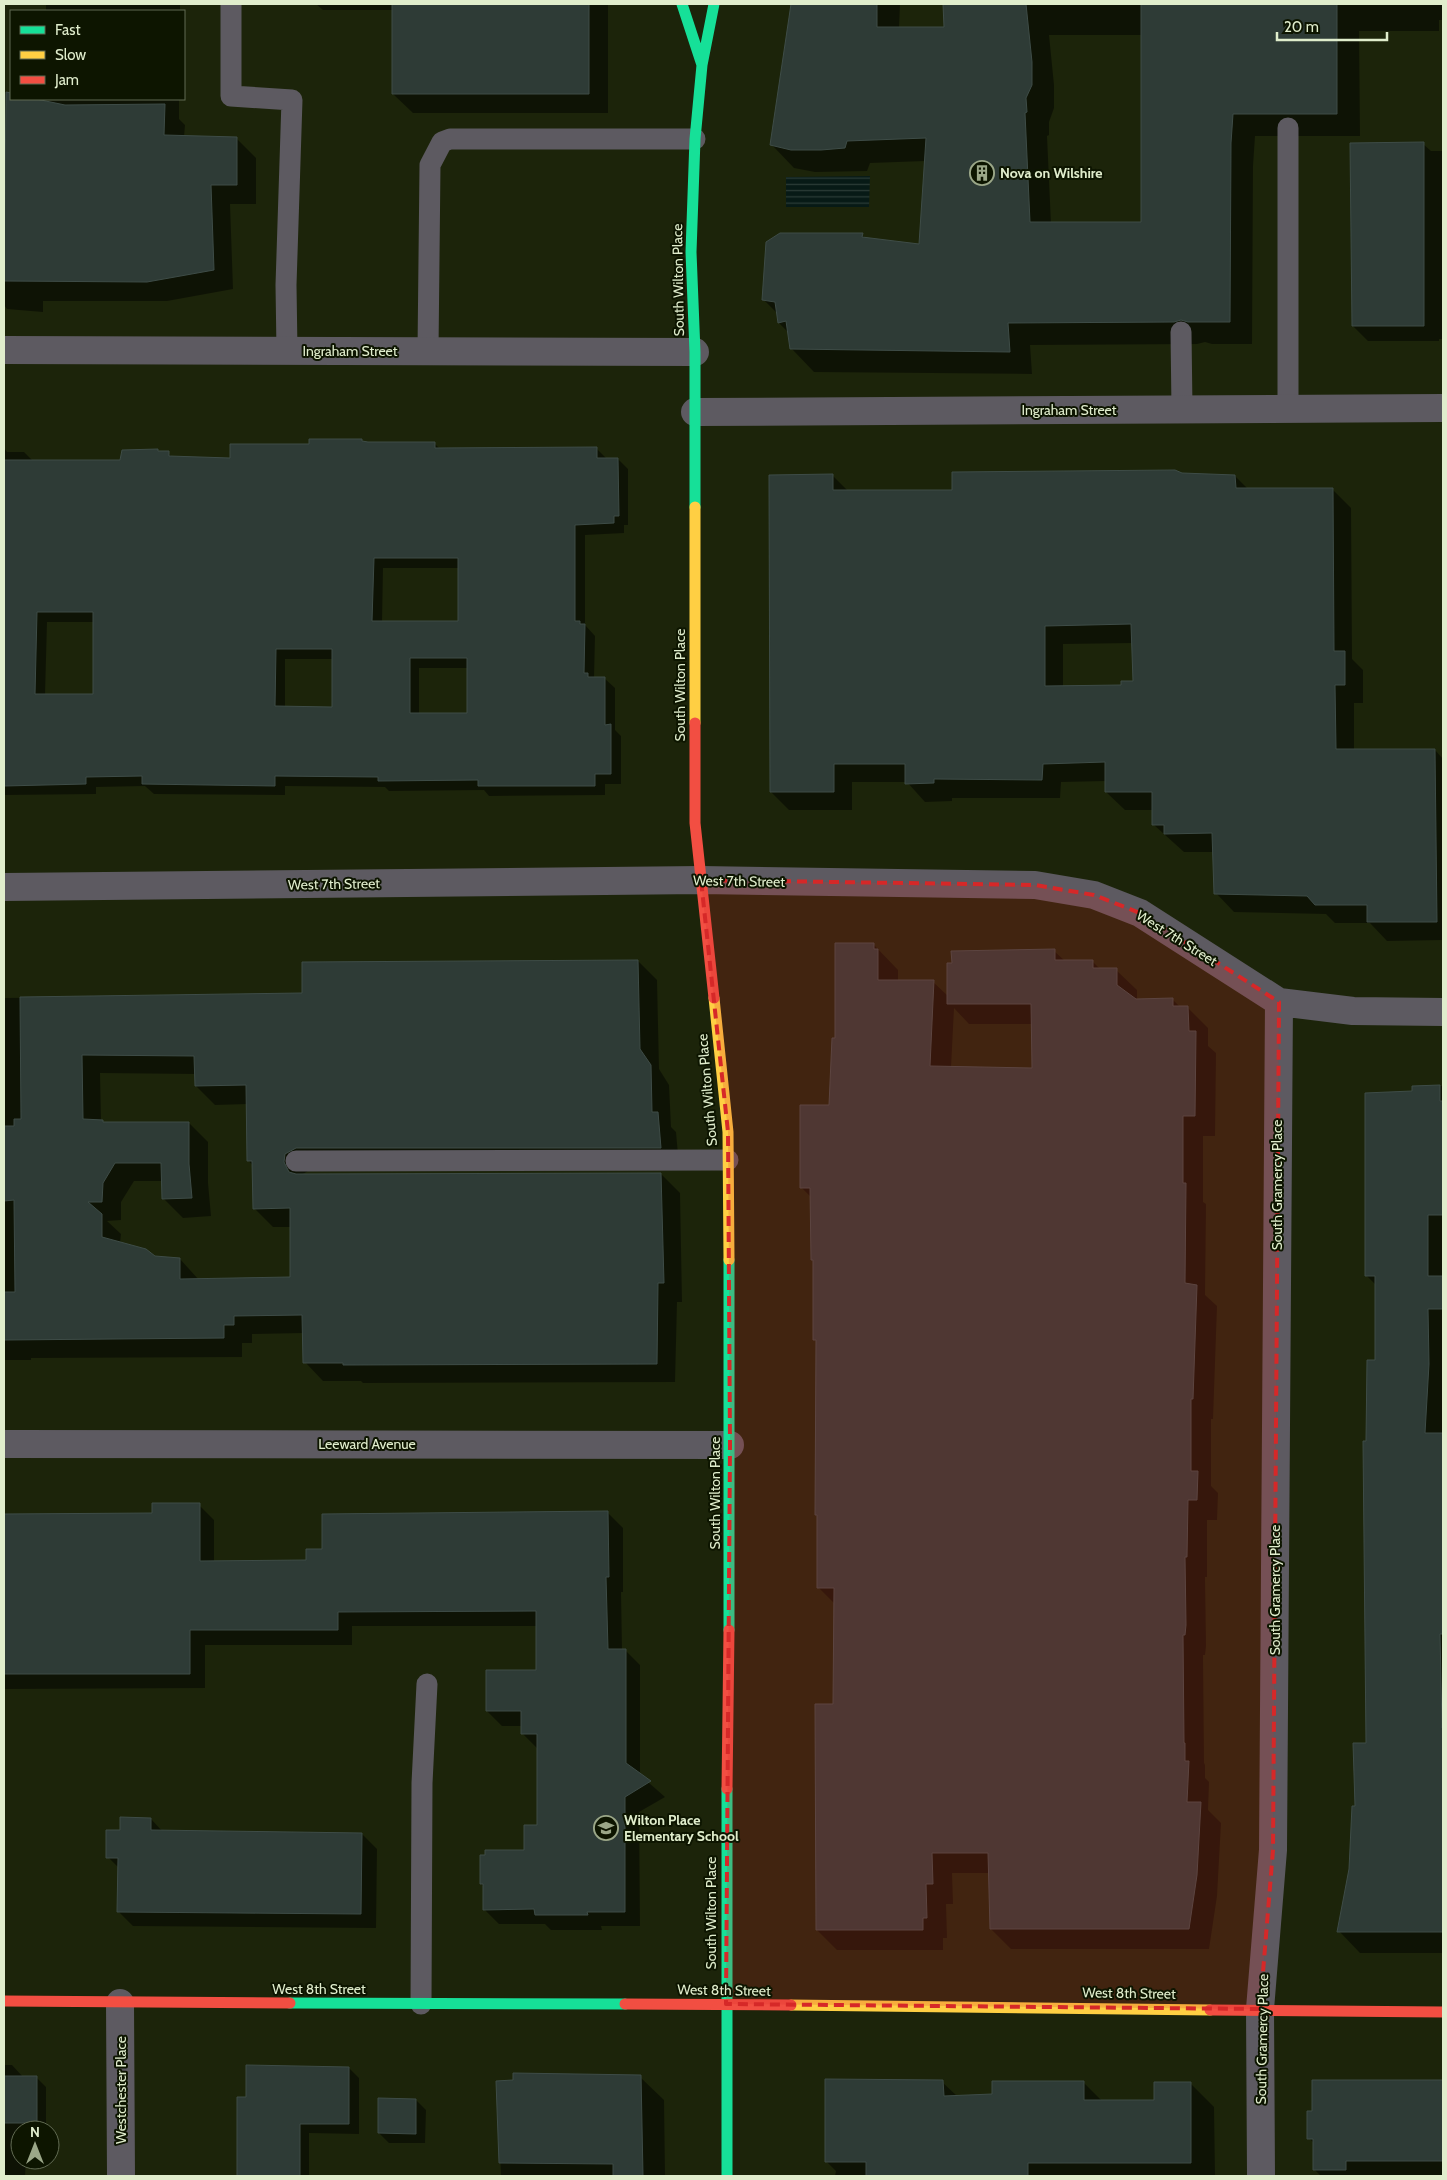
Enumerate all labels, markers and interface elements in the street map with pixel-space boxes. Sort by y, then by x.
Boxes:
legend [10,10,185,100]
scale bar [1277,10,1387,42]
text: 20 m [1284,18,1319,36]
text: Fast [55,21,80,39]
text: Slow [55,46,86,64]
text: Jam [54,71,79,89]
building icon: Nova on Wilshire [969,160,995,186]
place label: Nova on Wilshire [1000,164,1103,182]
street label: South Wilton Place [668,223,688,337]
street label: Ingraham Street [302,342,398,360]
street label: Ingraham Street [1021,401,1117,419]
street label: South Wilton Place [671,629,689,741]
street label: West 7th Street [693,871,785,891]
street label: West 7th Street [288,874,380,894]
street label: West 7th Street [1133,906,1221,970]
street label: South Wilton Place [693,1033,721,1147]
street label: South Gramercy Place [1268,1120,1286,1250]
street label: Leeward Avenue [318,1435,416,1453]
street label: South Wilton Place [706,1437,724,1549]
street label: South Gramercy Place [1266,1525,1284,1655]
place label: Wilton Place Elementary School [624,1811,739,1845]
school or university icon: Wilton Place Elementary School [593,1815,619,1841]
street label: South Wilton Place [702,1857,720,1969]
street label: South Gramercy Place [1252,1974,1272,2104]
street label: West 8th Street [272,1980,366,1998]
street label: West 8th Street [677,1980,771,2000]
street label: West 8th Street [1082,1983,1176,2003]
street label: Westchester Place [112,2036,130,2144]
north arrow [10,2120,60,2170]
text: N [30,2123,40,2141]

